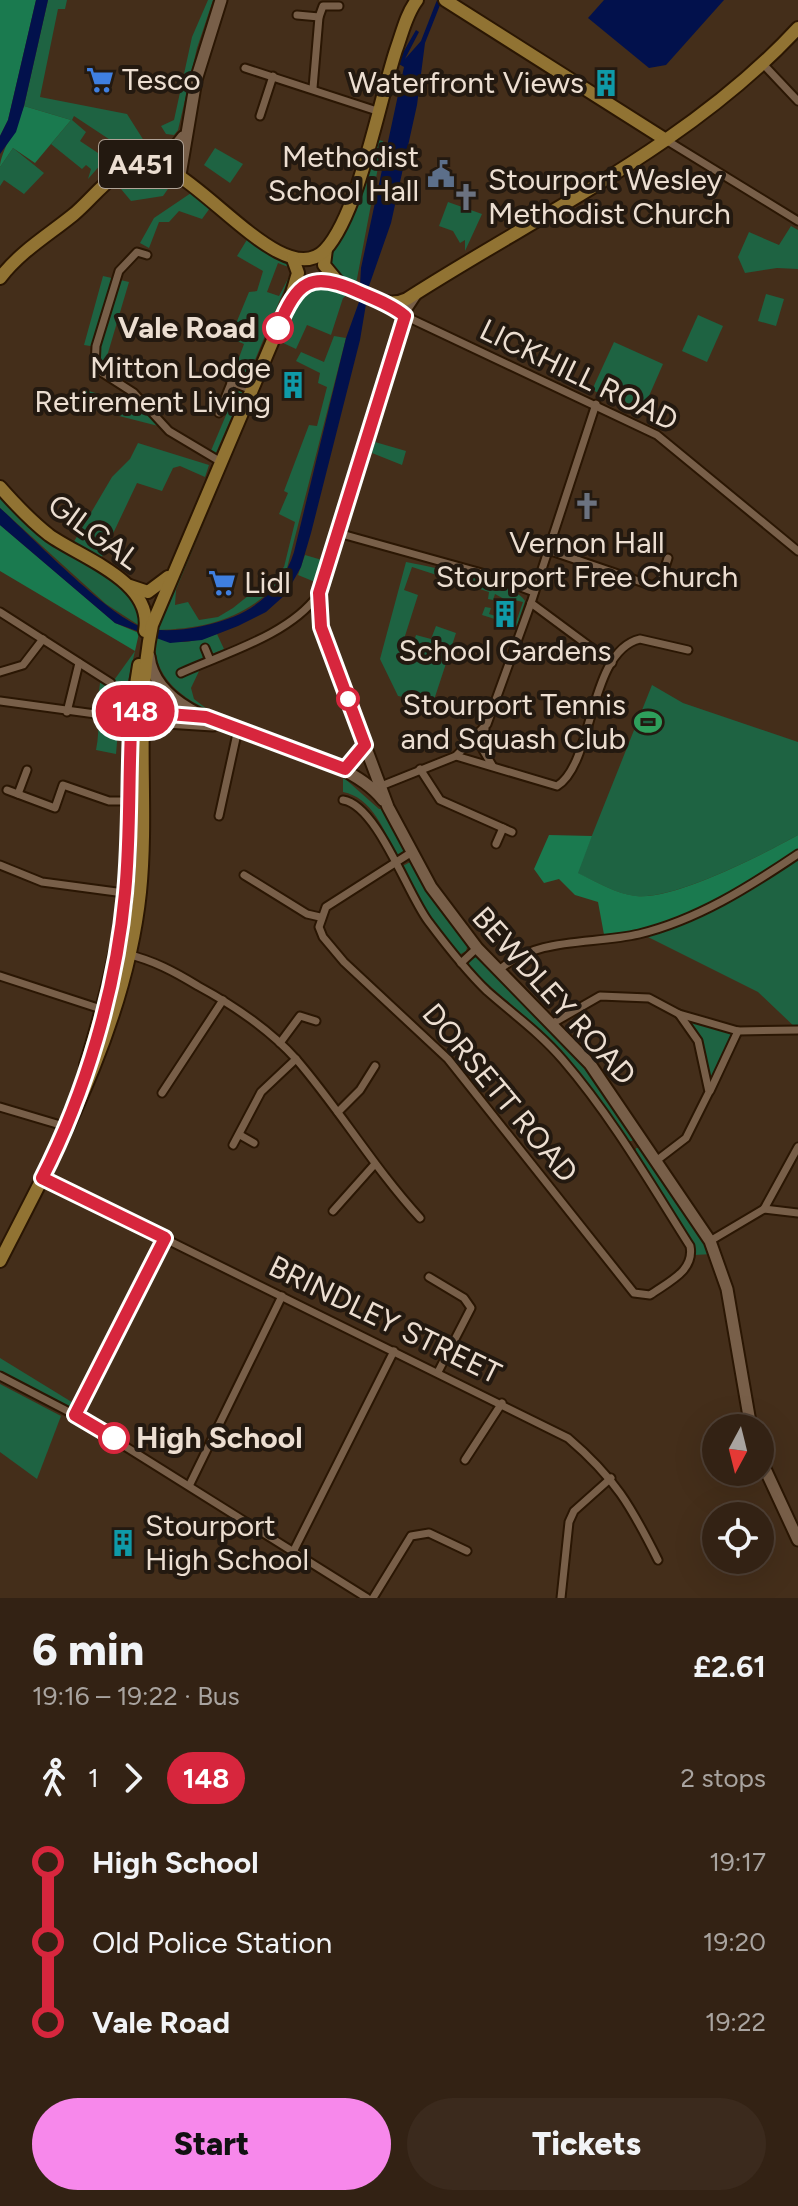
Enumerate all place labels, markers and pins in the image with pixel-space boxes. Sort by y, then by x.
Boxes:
place label: Tesco [122,61,201,98]
place label: Waterfront Views [348,64,584,101]
supermarket icon: Tesco [85,65,115,95]
building icon: Waterfront Views [591,68,621,98]
place label: Methodist School Hall [268,138,419,209]
public building icon: Methodist School Hall [426,159,456,189]
place label: Stourport Wesley Methodist Church [488,161,731,232]
church icon: Stourport Wesley Methodist Church [451,182,481,212]
place label: Vale Road [118,309,256,346]
marker: Vale Road [263,313,293,343]
place label: Mitton Lodge Retirement Living [34,349,271,420]
building icon: Mitton Lodge Retirement Living [278,370,308,400]
church icon: Vernon Hall Stourport Free Church [572,491,602,521]
place label: Vernon Hall Stourport Free Church [436,524,738,595]
place label: Lidl [244,564,291,601]
supermarket icon: Lidl [207,568,237,598]
building icon: School Gardens [490,599,520,629]
place label: School Gardens [398,632,612,669]
place label: Stourport Tennis and Squash Club [400,686,626,757]
unlabelled marker [337,688,359,710]
sports icon: Stourport Tennis and Squash Club [633,707,663,737]
place label: High School [136,1419,303,1456]
marker: High School [99,1423,129,1453]
place label: Stourport High School [145,1507,309,1578]
building icon: Stourport High School [108,1528,138,1558]

